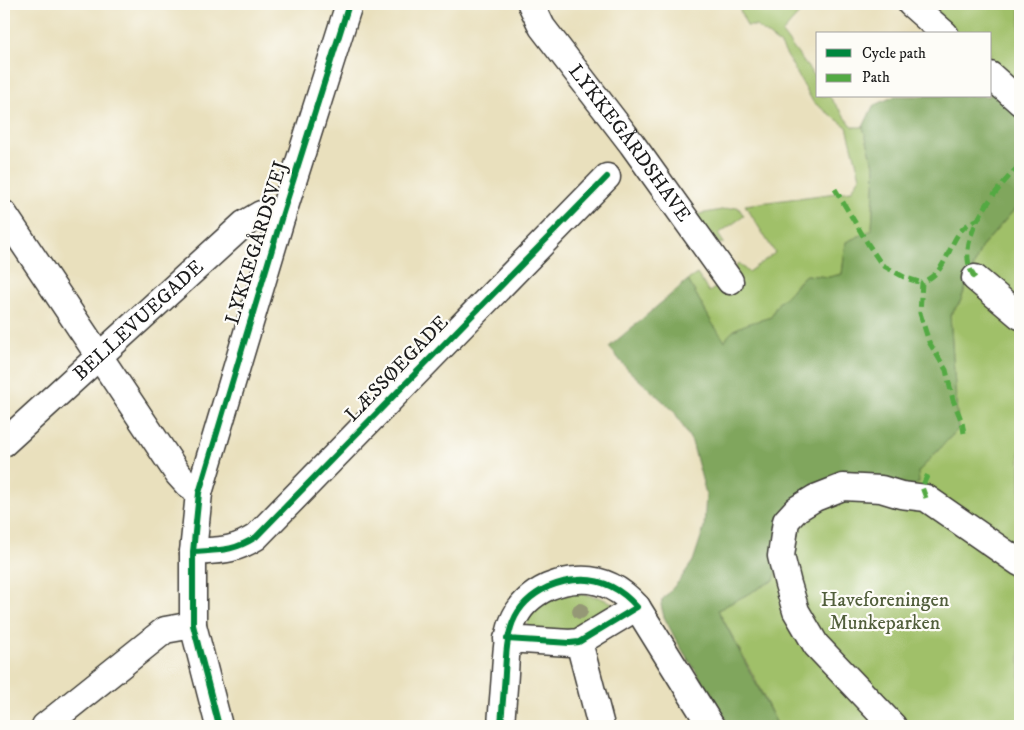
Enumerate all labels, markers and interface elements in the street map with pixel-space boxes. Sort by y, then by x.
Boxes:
legend [816,32,992,98]
text: Cycle path [862,44,926,63]
street label: LYKKEGÅRDSHAVE [563,59,696,227]
text: Path [862,68,890,87]
street label: LYKKEGÅRDSVEJ [219,158,294,328]
street label: BELLEVUEGADE [68,255,209,386]
street label: LÆSSØEGADE [340,311,454,427]
park label: Haveforeningen Munkeparken [821,588,950,636]

